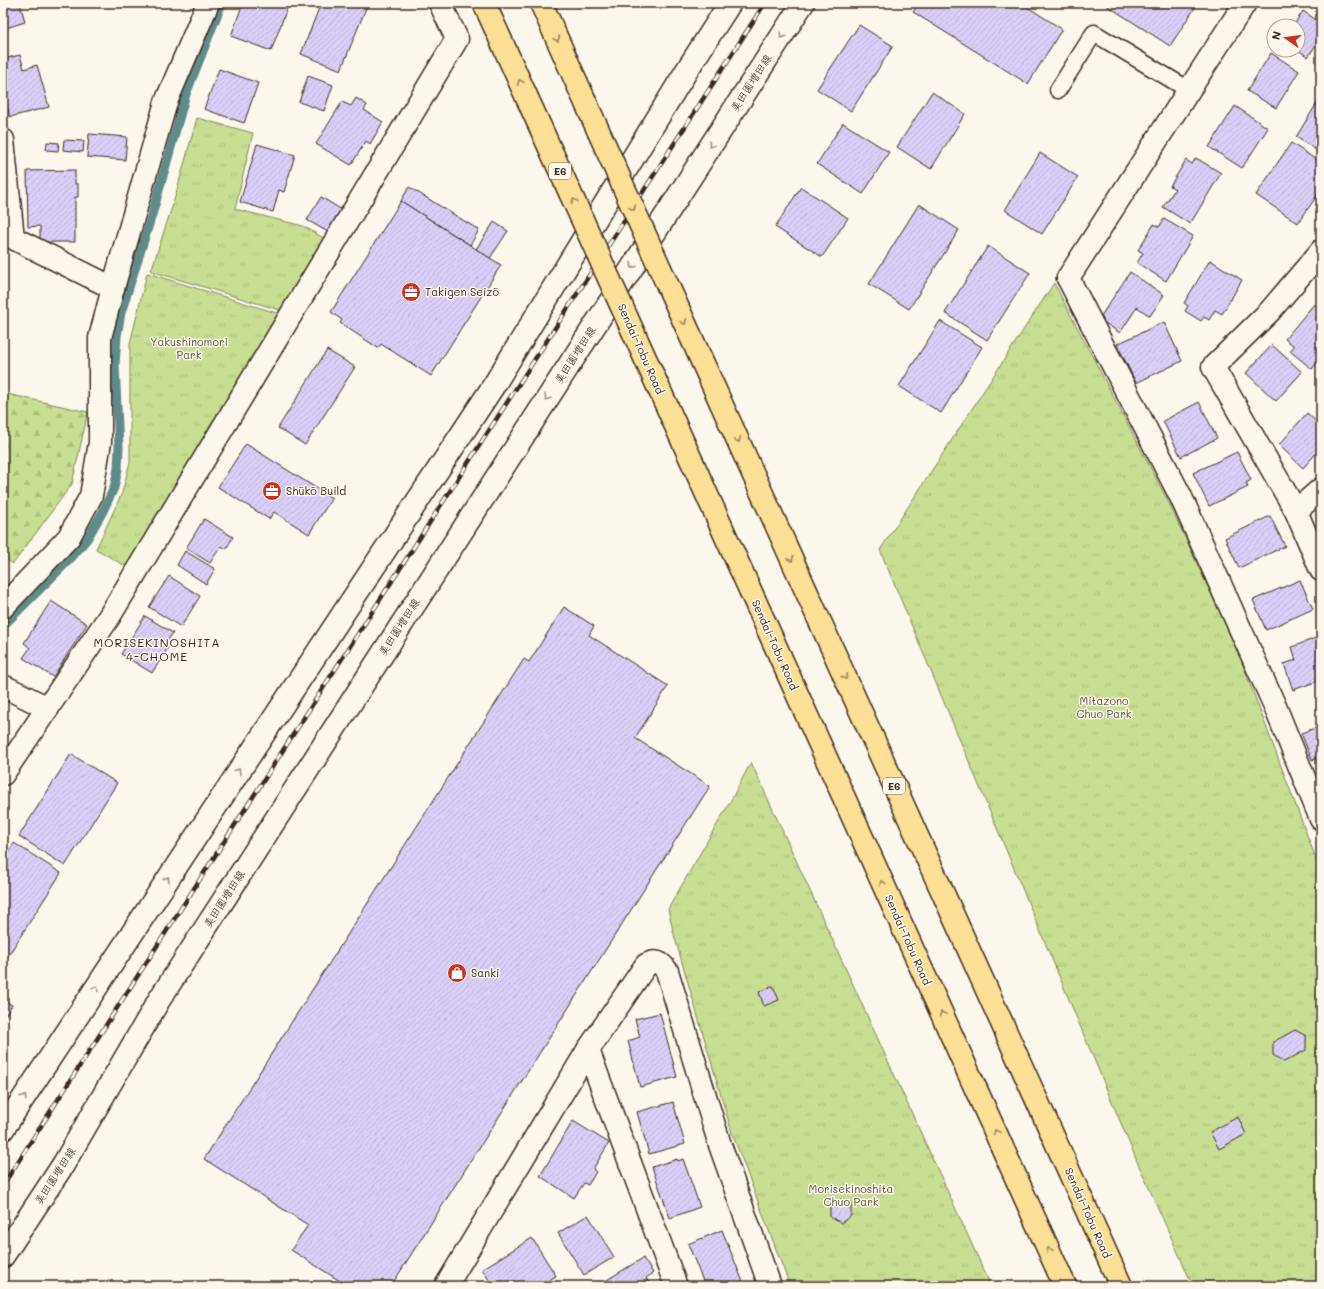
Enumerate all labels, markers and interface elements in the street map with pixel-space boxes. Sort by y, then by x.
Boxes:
north arrow [1266,18,1306,58]
text: N [1268,30,1284,41]
one-way arrow [779,32,787,39]
one-way arrow [552,34,560,42]
street label: 美田園増田線 [726,51,775,114]
one-way arrow [517,79,525,87]
one-way arrow [708,141,716,148]
road number: E6 [549,163,571,179]
one-way arrow [571,197,579,205]
one-way arrow [628,204,636,212]
one-way arrow [630,261,637,268]
office icon: Takigen Seizō [400,281,422,303]
place label: Takigen Seizō [425,284,499,299]
street label: Sendai-Tobu Road [615,301,668,396]
one-way arrow [679,317,687,325]
street label: 美田園増田線 [550,323,599,386]
park label: Yakushinomori Park [150,334,228,362]
one-way arrow [544,394,552,401]
one-way arrow [733,436,741,444]
office icon: Shūkō Build [261,480,283,502]
place label: Shūkō Build [286,483,346,498]
one-way arrow [787,555,795,562]
street label: 美田園増田線 [374,595,423,658]
street label: Sendai-Tobu Road [749,597,802,692]
district label: MORISEKINOSHITA 4-CHOME [93,634,221,664]
one-way arrow [840,673,848,680]
park label: Mitazono Chuo Park [1076,693,1132,721]
one-way arrow [233,768,241,775]
road number: E6 [883,778,905,794]
street label: 美田園増田線 [199,867,248,930]
one-way arrow [162,876,170,883]
one-way arrow [879,879,887,886]
street label: Sendai-Tobu Road [882,892,935,987]
shop icon: Sanki [446,962,468,984]
place label: Sanki [471,965,499,980]
one-way arrow [91,985,98,992]
one-way arrow [939,1010,947,1018]
one-way arrow [20,1094,27,1101]
one-way arrow [992,1129,1000,1136]
street label: 美田園増田線 [30,1144,79,1207]
street label: Sendai-Tobu Road [1062,1165,1115,1260]
park label: Morisekinoshita Chuo Park [809,1181,894,1209]
one-way arrow [1046,1247,1054,1255]

